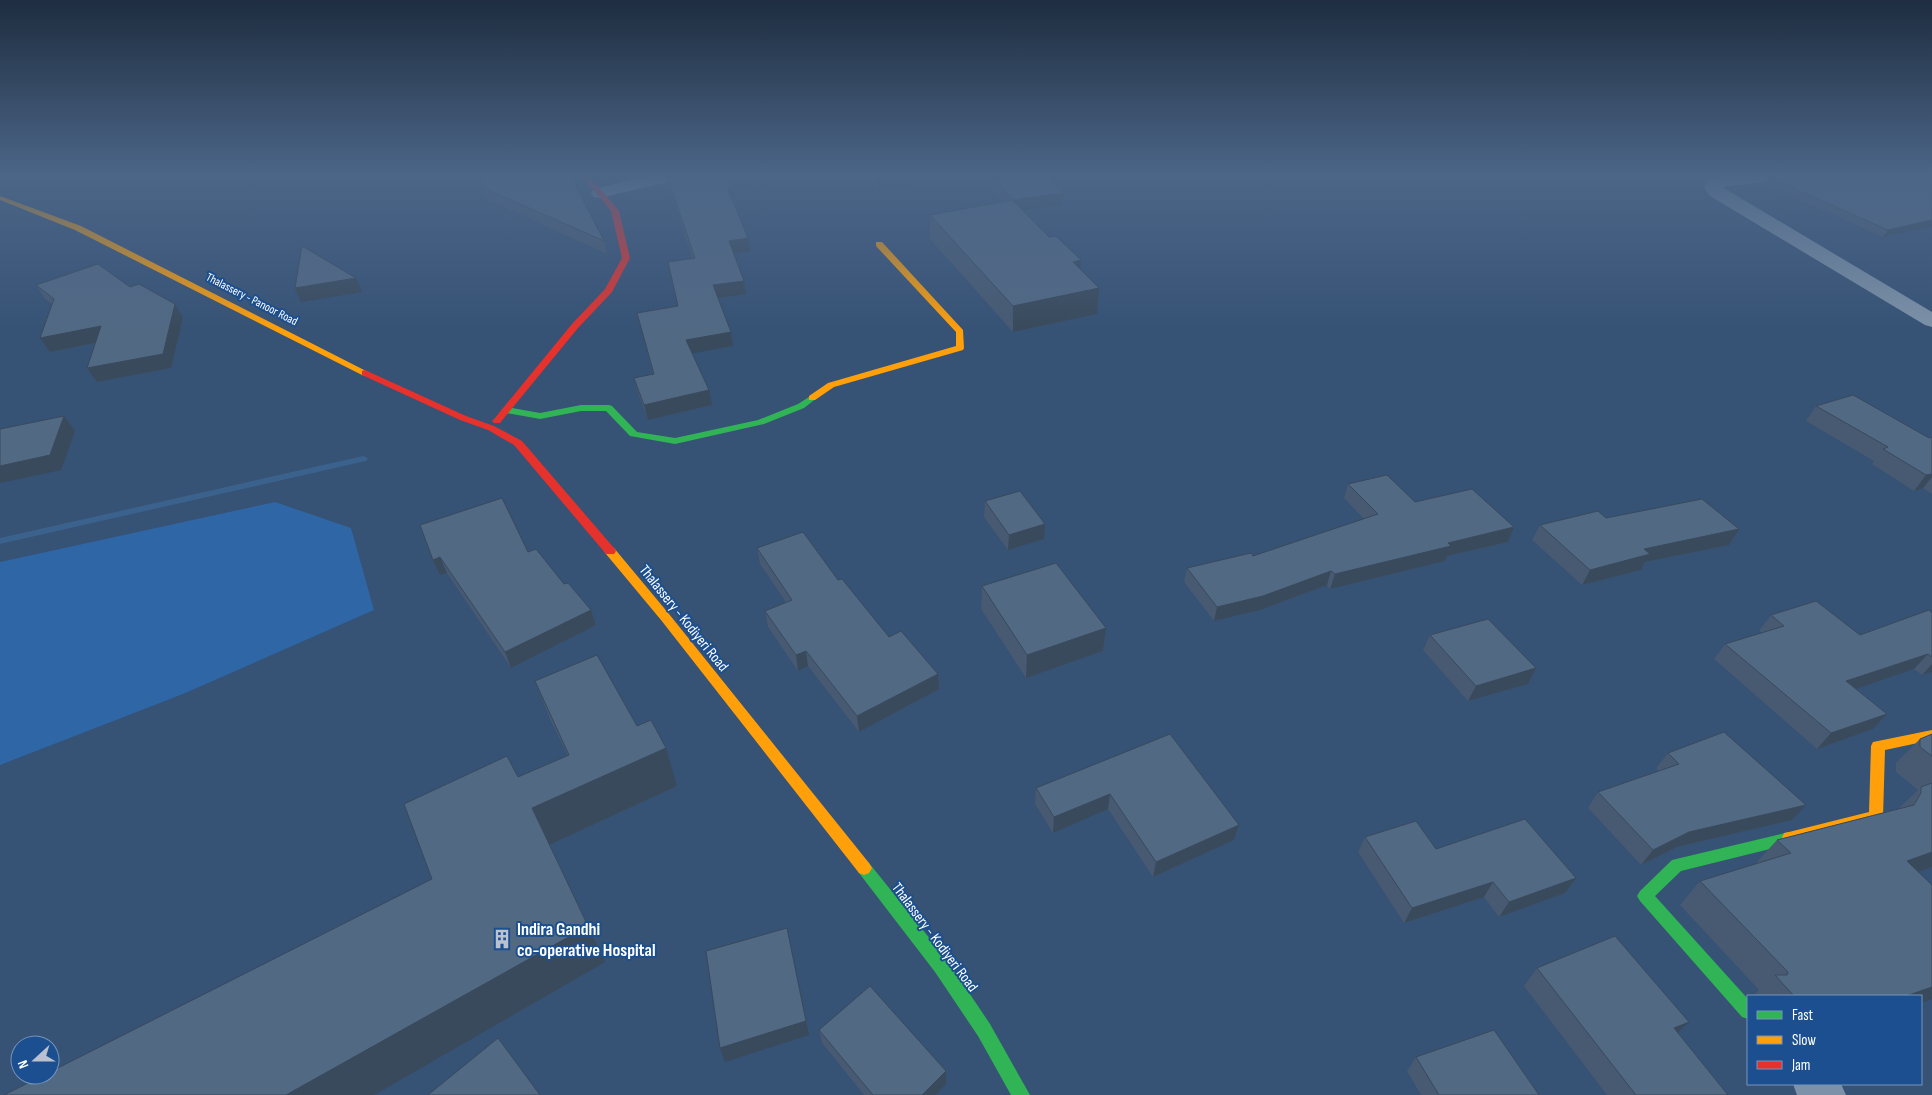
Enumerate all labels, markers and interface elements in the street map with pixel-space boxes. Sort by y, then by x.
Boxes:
street label: Thalassery - Panoor Road [203,270,300,329]
street label: Thalassery - Kodiyeri Road [635,561,732,676]
street label: Thalassery - Kodiyeri Road [887,879,982,996]
place label: Indira Gandhi co-operative Hospital [517,919,656,961]
building icon: Indira Gandhi co-operative Hospital [491,928,513,950]
legend [1747,995,1922,1085]
text: Fast [1792,1006,1814,1025]
text: Slow [1792,1031,1816,1050]
north arrow [10,1035,60,1085]
text: Jam [1791,1056,1810,1075]
text: N [14,1058,33,1071]

